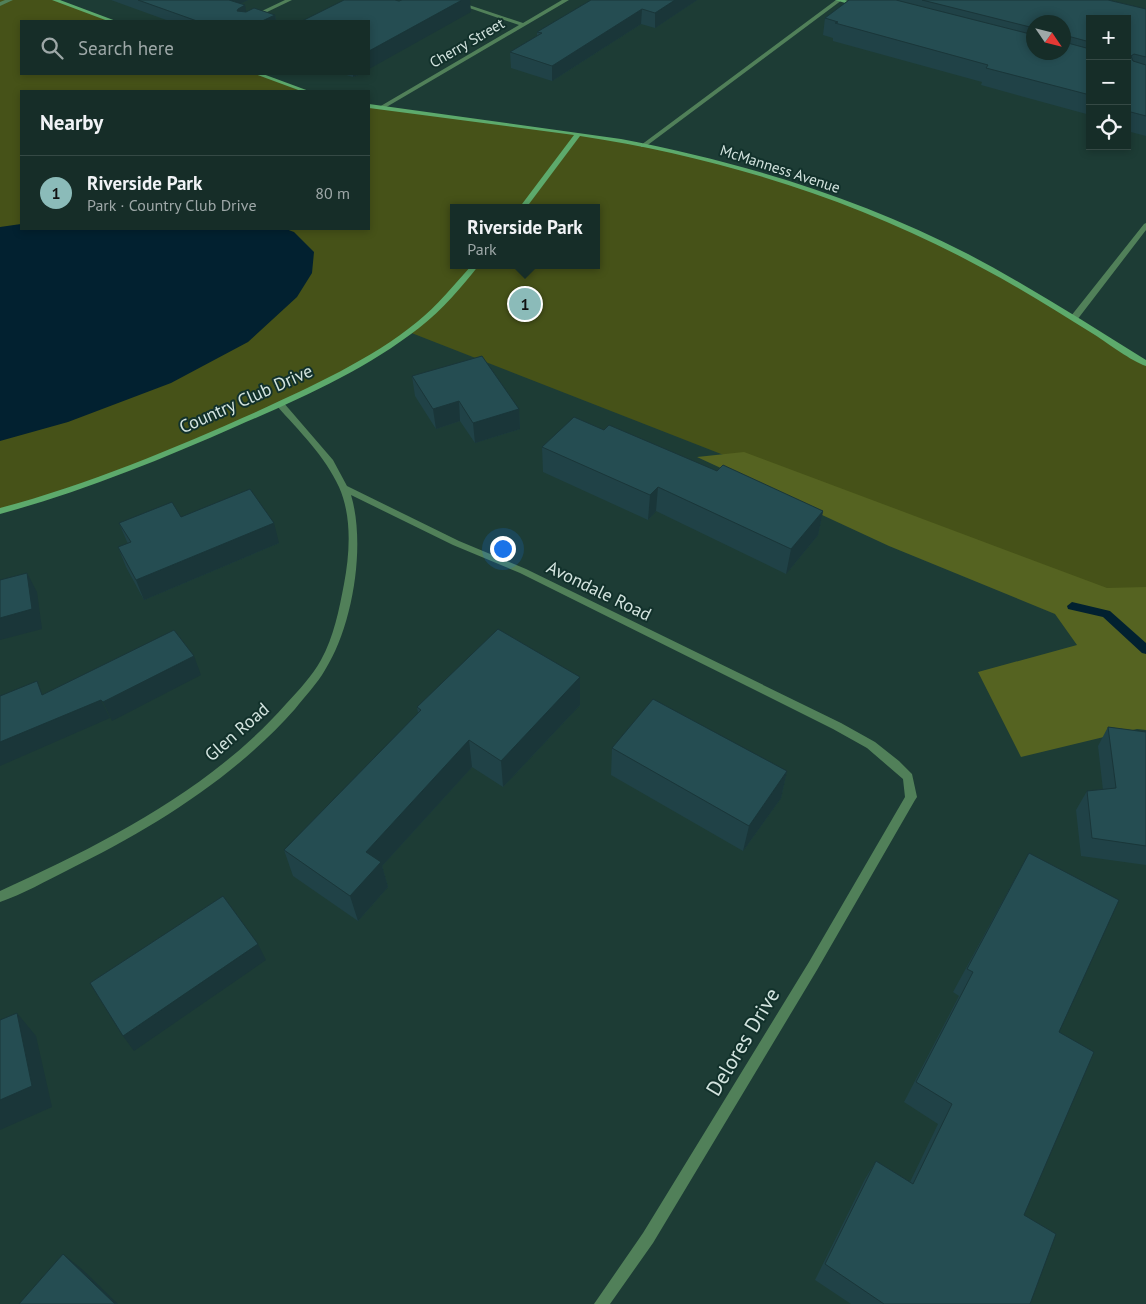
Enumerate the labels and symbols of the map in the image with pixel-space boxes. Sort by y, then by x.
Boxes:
street label: Cherry Street [426,13,508,72]
north arrow [1026,15,1071,60]
street label: McManness Avenue [718,140,843,197]
pin: 1 [509,285,541,323]
street label: Country Club Drive [175,359,316,438]
your location [490,536,516,562]
street label: Avondale Road [543,555,655,626]
street label: Glen Road [200,697,274,766]
street label: Delores Drive [700,983,785,1101]

